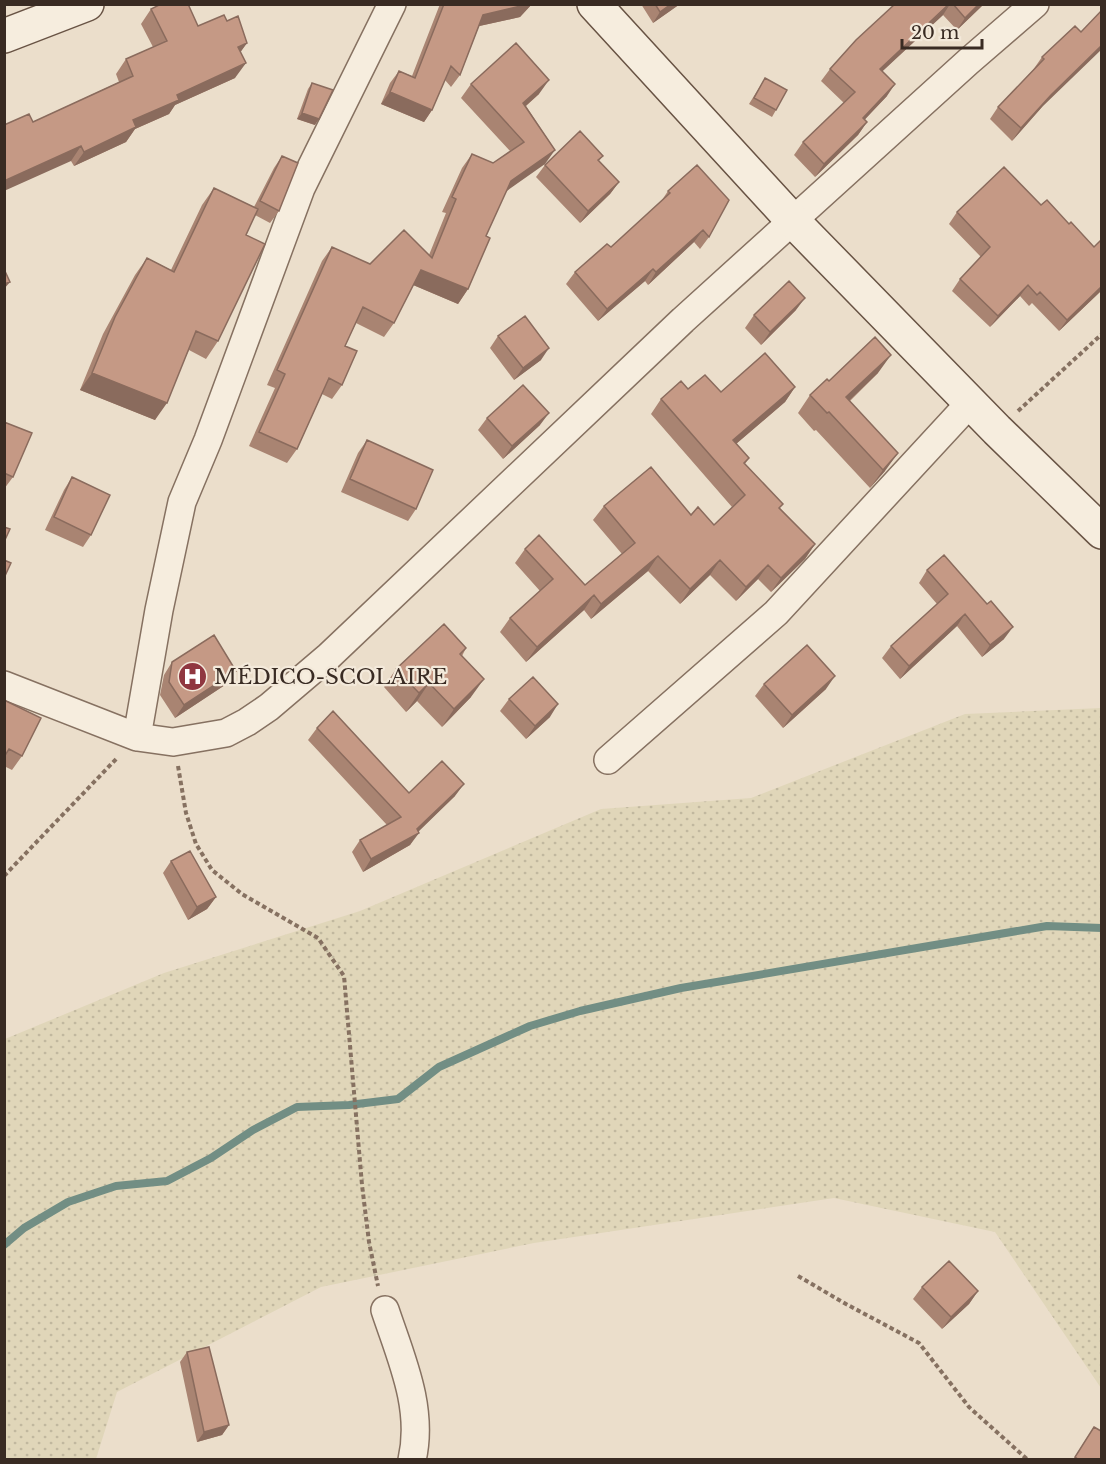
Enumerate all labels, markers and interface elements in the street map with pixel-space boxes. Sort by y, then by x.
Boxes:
scale bar [902,12,982,50]
text: 20 m [911,22,959,44]
hospital icon: MÉDICO-SCOLAIRE [177,661,209,693]
place label: MÉDICO-SCOLAIRE [214,664,447,690]

